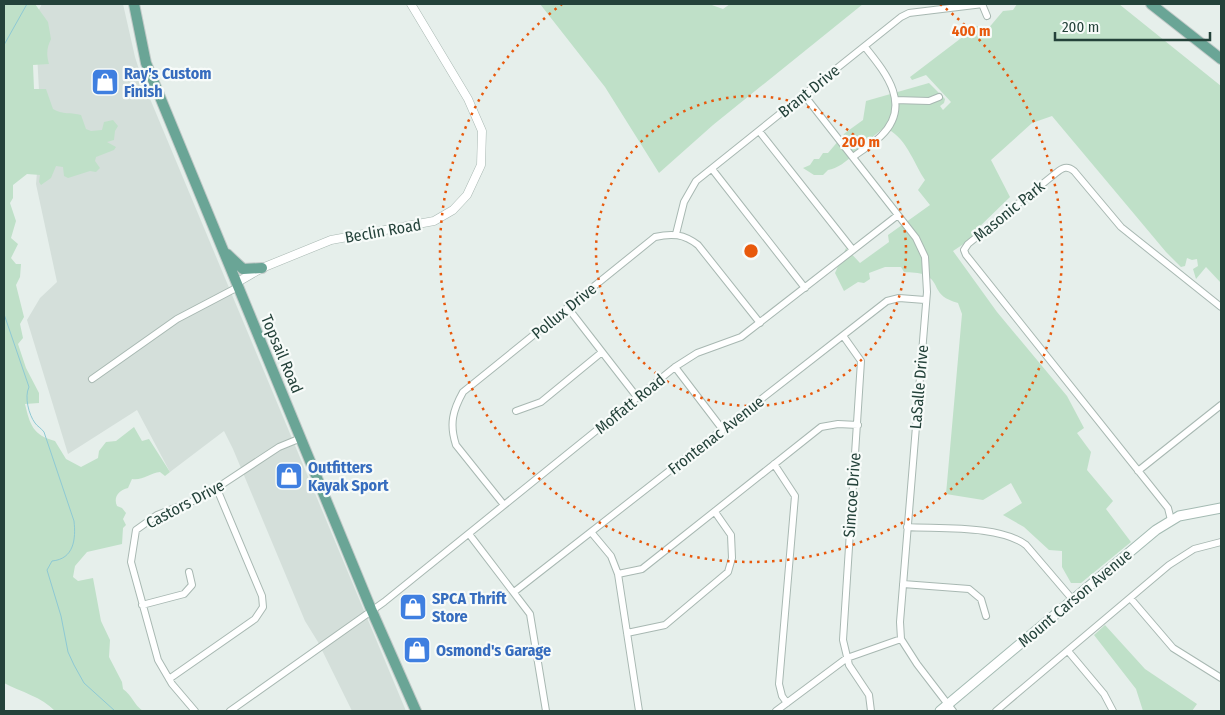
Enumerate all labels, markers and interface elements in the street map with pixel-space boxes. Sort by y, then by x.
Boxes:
scale bar [1055,10,1210,42]
text: 200 m [1062,18,1099,36]
text: 400 m [952,22,990,40]
street label: Brant Drive [775,61,843,121]
place label: Ray's Custom Finish [124,64,211,101]
shop icon: Ray's Custom Finish [90,67,120,97]
text: 200 m [841,133,880,151]
street label: Masonic Park [970,176,1049,245]
street label: Beclin Road [343,215,423,247]
centre of rings [742,242,760,260]
street label: Pollux Drive [528,279,600,343]
street label: Topsail Road [257,312,307,396]
street label: LaSalle Drive [906,344,932,430]
street label: Moffatt Road [591,370,669,438]
street label: Frontenac Avenue [664,392,768,478]
street label: Simcoe Drive [840,452,864,538]
place label: Outfitters Kayak Sport [308,458,389,495]
shop icon: Outfitters Kayak Sport [274,461,304,491]
street label: Castors Drive [143,475,227,533]
street label: Mount Carson Avenue [1014,545,1136,651]
place label: SPCA Thrift Store [432,589,507,626]
shop icon: SPCA Thrift Store [398,592,428,622]
shop icon: Osmond's Garage [402,635,432,665]
place label: Osmond's Garage [436,641,551,660]

